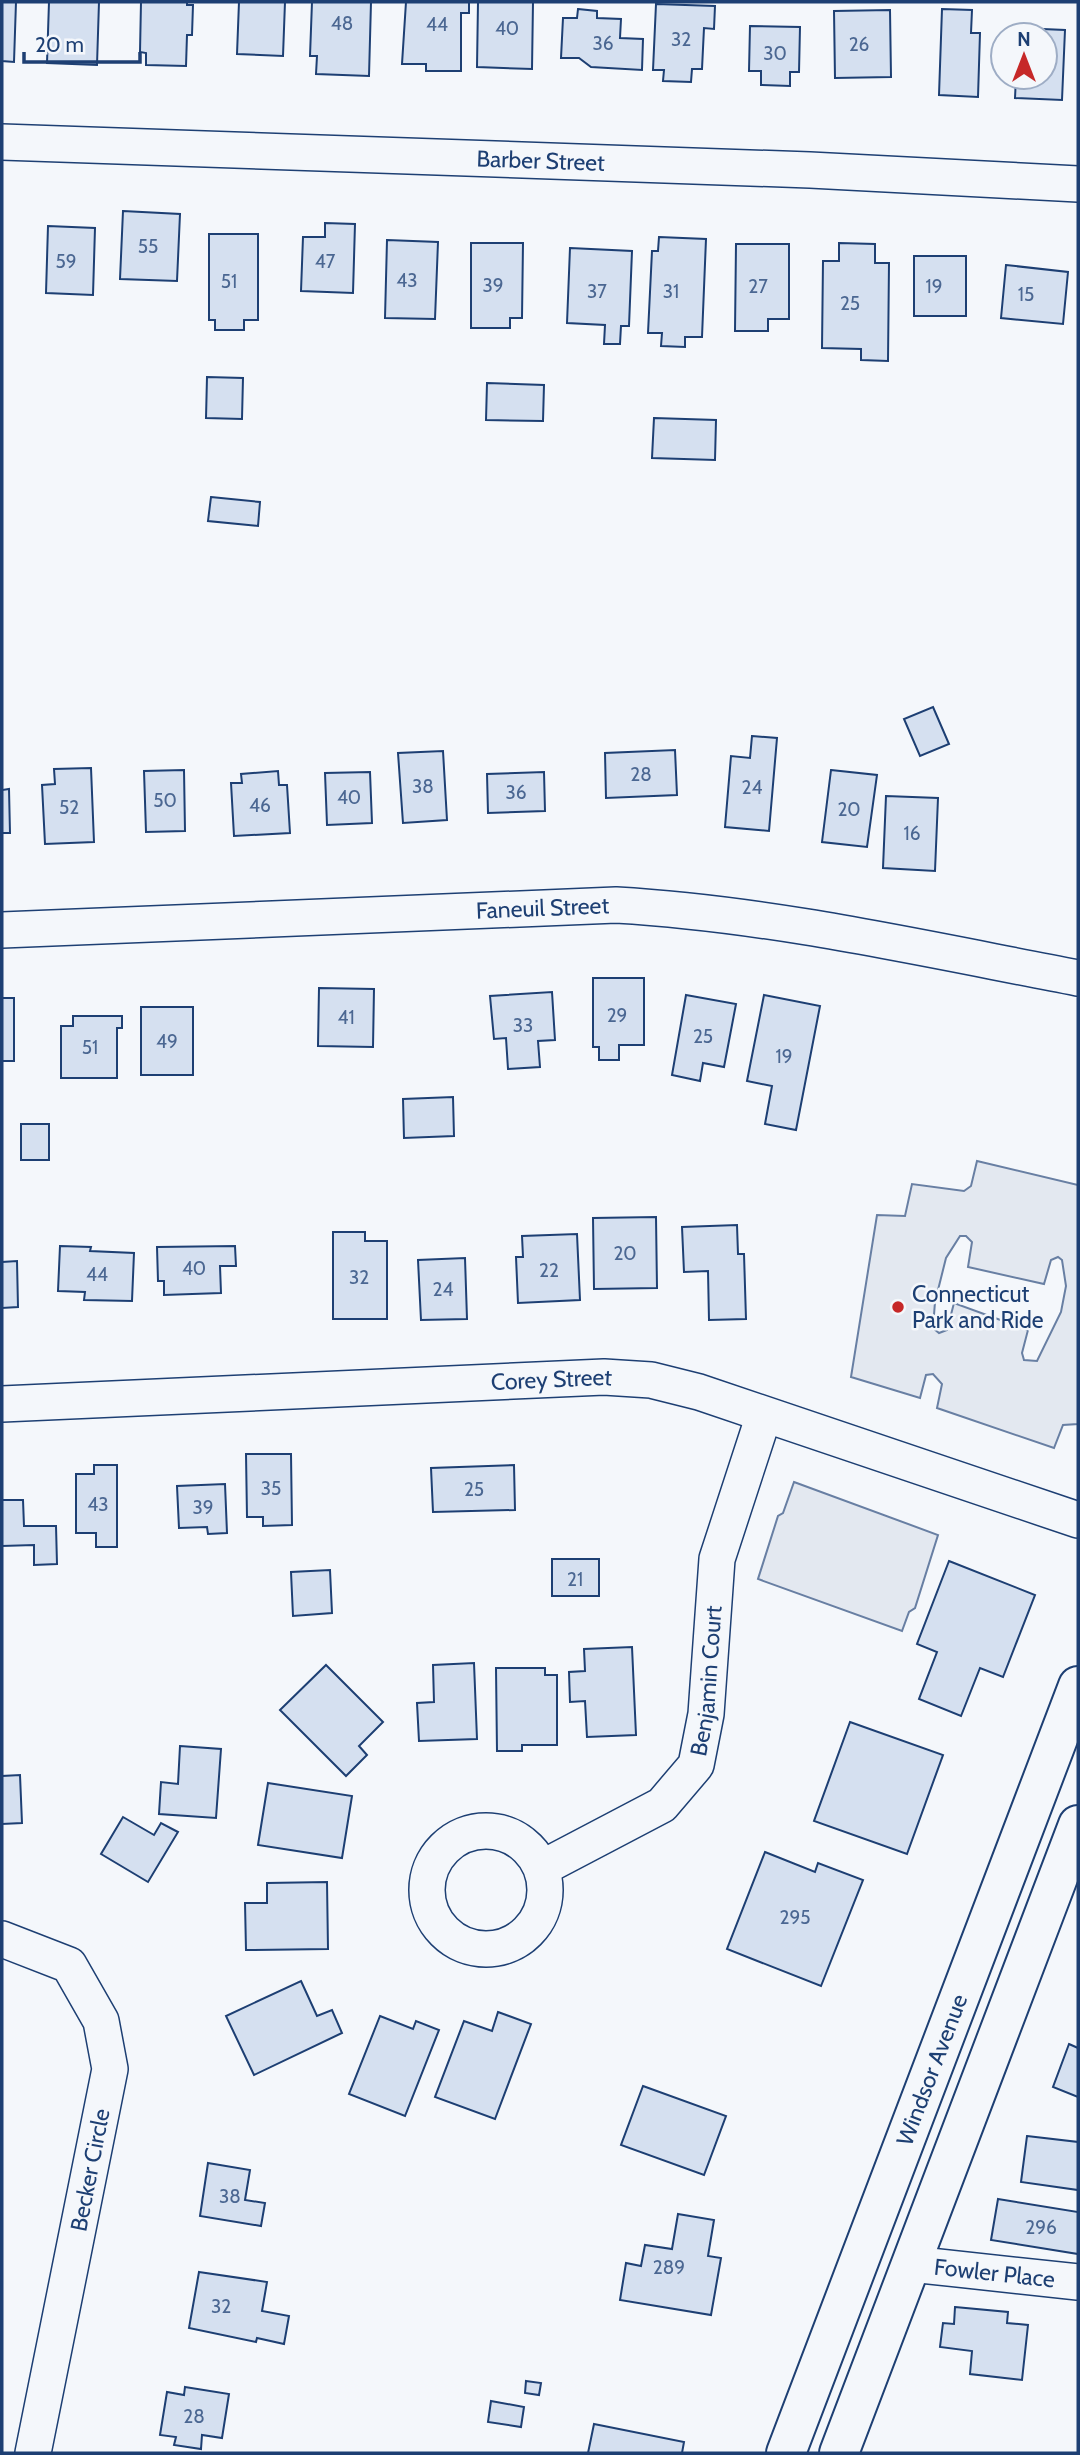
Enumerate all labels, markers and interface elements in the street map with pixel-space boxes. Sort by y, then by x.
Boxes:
house number: 48 [331,12,353,35]
house number: 44 [426,13,448,36]
house number: 40 [495,17,519,40]
scale bar [24,21,140,65]
north arrow [989,21,1059,91]
house number: 32 [671,28,691,51]
text: N [1017,28,1031,51]
text: 20 m [35,32,84,57]
house number: 36 [592,32,614,55]
house number: 26 [849,33,869,56]
house number: 30 [763,42,787,65]
street label: Barber Street [476,144,605,177]
house number: 55 [138,235,158,258]
house number: 59 [55,250,77,273]
house number: 47 [315,250,336,273]
house number: 43 [396,269,418,292]
house number: 51 [221,270,237,293]
house number: 39 [482,274,504,297]
house number: 27 [748,275,768,298]
house number: 19 [926,275,943,298]
house number: 37 [587,280,607,303]
house number: 31 [663,280,679,303]
house number: 15 [1018,283,1034,306]
house number: 25 [840,292,860,315]
house number: 28 [630,763,652,786]
house number: 38 [412,775,434,798]
house number: 24 [742,776,762,799]
house number: 36 [505,781,527,804]
house number: 40 [337,786,361,809]
house number: 50 [153,789,177,812]
house number: 46 [249,794,271,817]
house number: 52 [59,796,79,819]
house number: 20 [837,798,861,821]
house number: 16 [904,822,921,845]
street label: Faneuil Street [475,891,610,925]
house number: 29 [607,1004,627,1027]
house number: 41 [337,1006,355,1029]
house number: 33 [513,1014,533,1037]
house number: 25 [693,1025,713,1048]
house number: 49 [156,1030,178,1053]
house number: 51 [82,1036,98,1059]
house number: 19 [776,1045,793,1068]
house number: 20 [613,1242,637,1265]
house number: 40 [182,1257,206,1280]
house number: 22 [539,1259,559,1282]
house number: 44 [86,1263,108,1286]
house number: 32 [349,1266,369,1289]
house number: 24 [433,1278,453,1301]
place label: Connecticut Park and Ride [912,1280,1044,1334]
marker: Connecticut Park and Ride [890,1299,906,1315]
street label: Corey Street [490,1363,613,1396]
house number: 35 [261,1477,281,1500]
house number: 25 [464,1478,484,1501]
house number: 43 [87,1493,109,1516]
house number: 39 [192,1496,214,1519]
house number: 21 [567,1568,583,1591]
street label: Benjamin Court [684,1605,728,1758]
house number: 295 [779,1906,811,1929]
street label: Windsor Avenue [890,1990,973,2149]
street label: Becker Circle [64,2106,116,2234]
house number: 38 [219,2185,241,2208]
house number: 296 [1025,2216,1057,2239]
street label: Fowler Place [933,2253,1057,2293]
house number: 289 [653,2256,685,2279]
house number: 32 [211,2295,231,2318]
house number: 28 [183,2405,205,2428]

